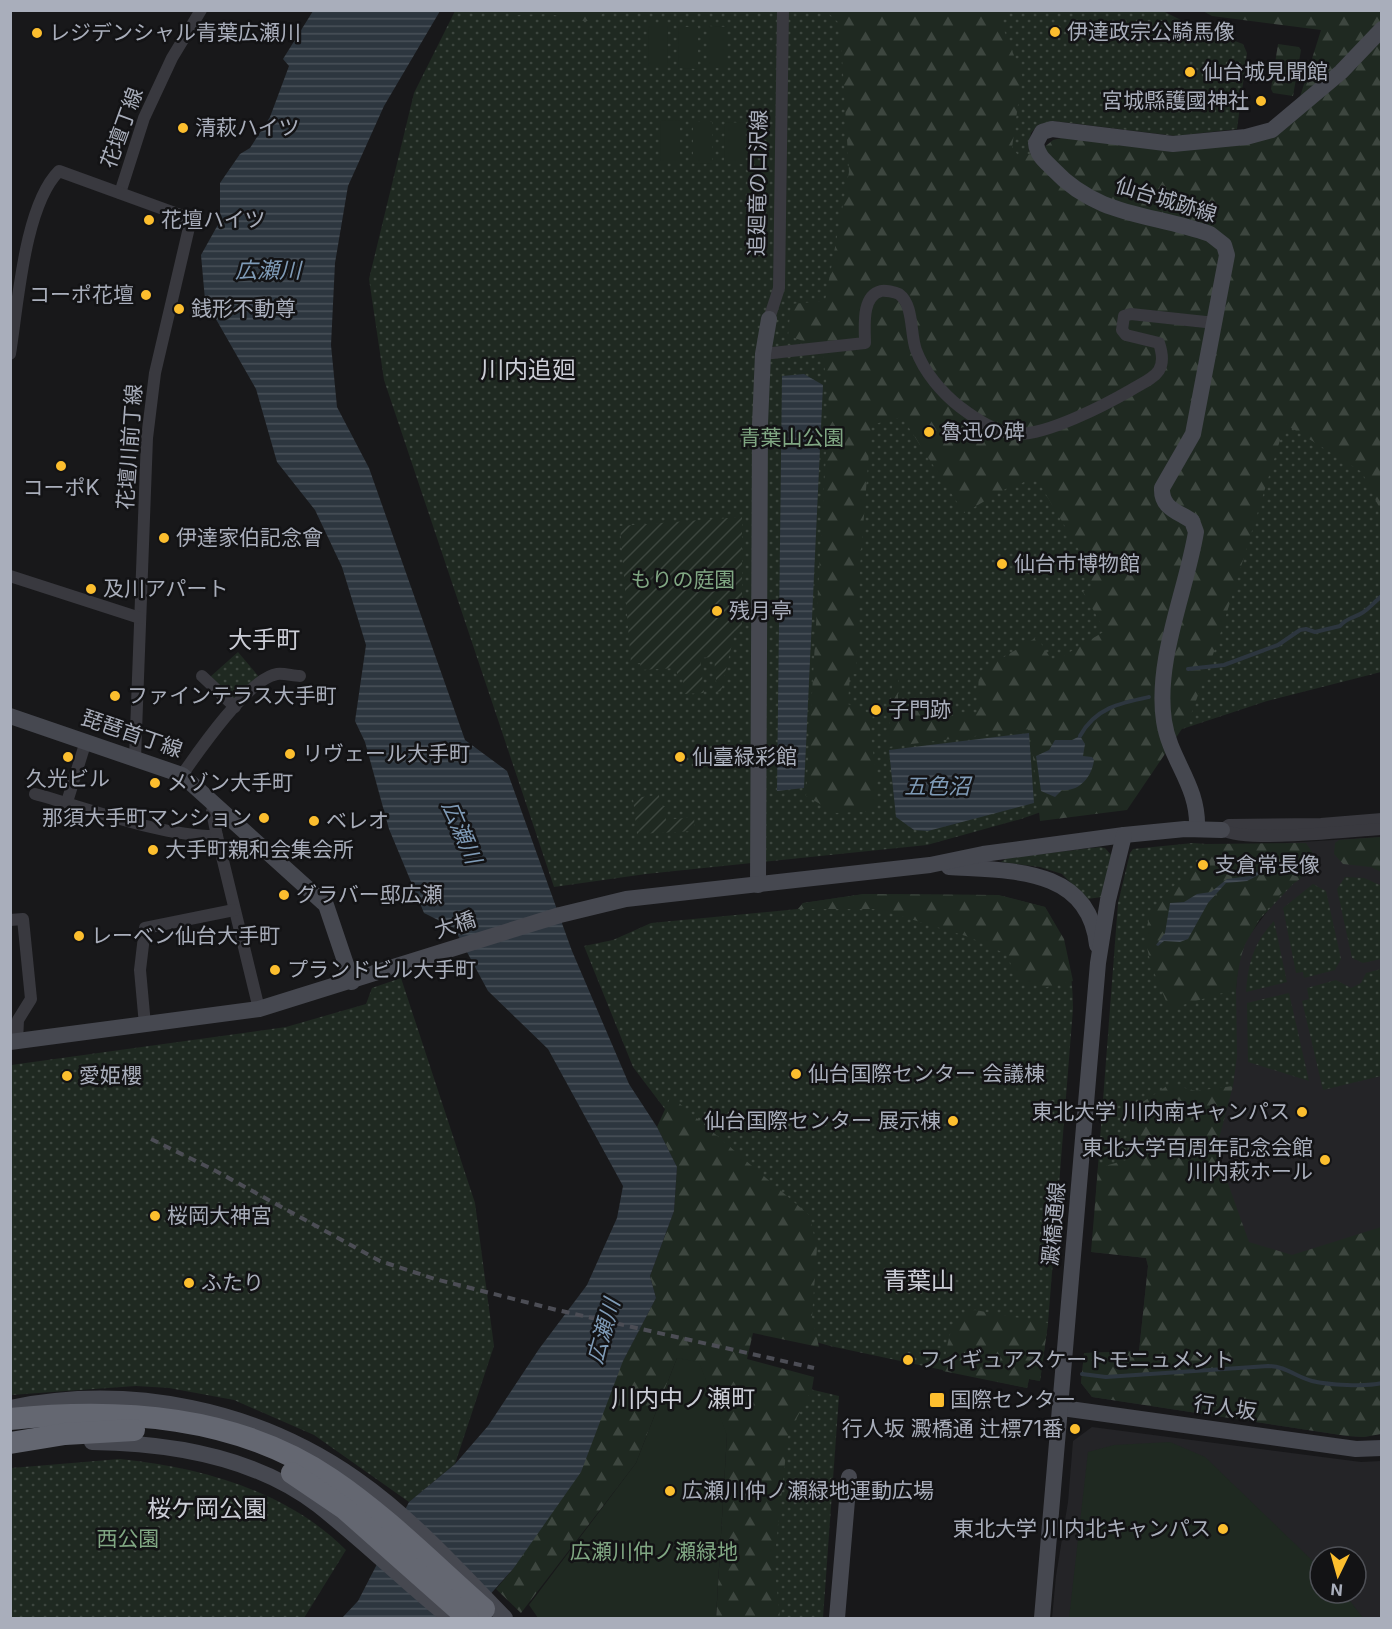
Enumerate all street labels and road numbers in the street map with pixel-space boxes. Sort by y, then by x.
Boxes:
street label: 花壇丁線 [95,84,148,172]
street label: 追廻竜の口沢線 [744,109,771,257]
street label: 仙台城跡線 [1112,172,1220,227]
street label: 花壇川前丁線 [113,383,146,511]
street label: 琵琶首丁線 [78,705,186,762]
street label: 大橋 [431,906,479,943]
street label: 澱橋通線 [1037,1181,1070,1267]
street label: 行人坂 [1192,1391,1258,1424]

